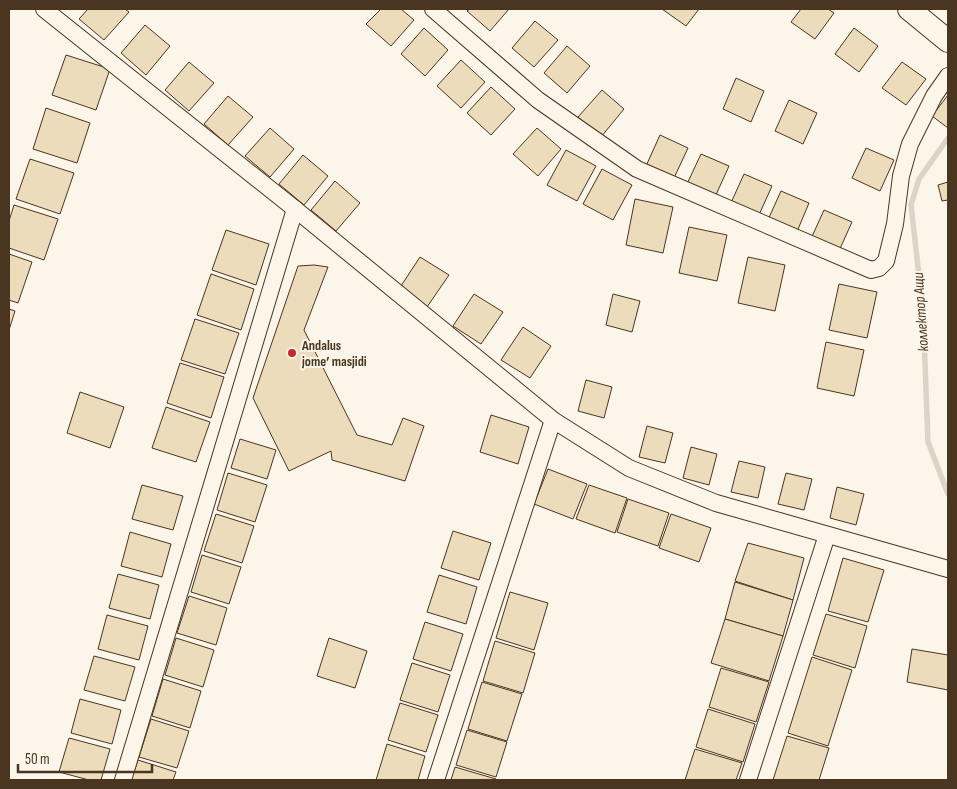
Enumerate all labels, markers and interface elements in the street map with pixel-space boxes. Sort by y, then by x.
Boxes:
water label: коллектор Ащи [909,271,933,352]
place label: Andalus jome’ masjidi [301,337,367,370]
marker: Andalus jome’ masjidi [286,347,298,359]
scale bar [18,742,151,774]
text: 50 m [25,750,50,769]

